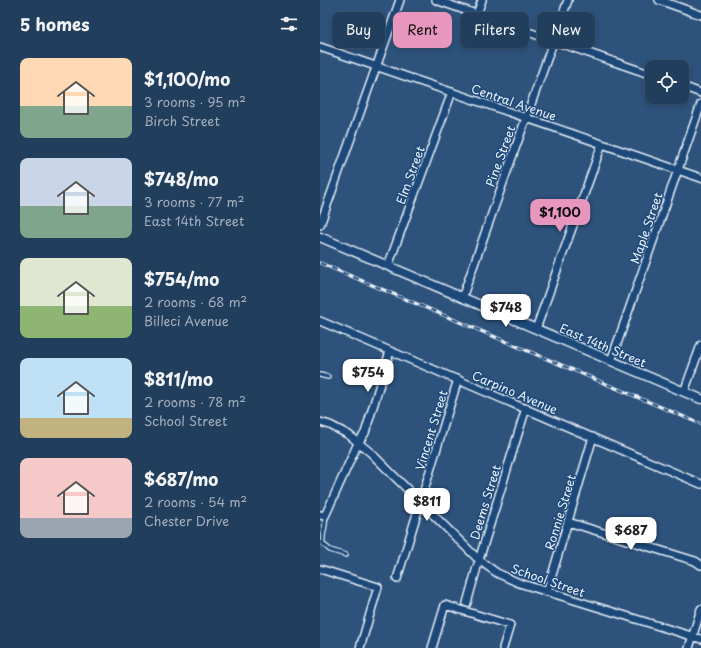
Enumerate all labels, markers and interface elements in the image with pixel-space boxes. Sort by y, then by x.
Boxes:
text: 5 homes [20,11,90,37]
chip: Buy [332,12,385,48]
chip: Rent [393,12,452,48]
chip: Filters [460,12,529,48]
chip: New [537,12,595,48]
icon: filters [278,13,300,35]
map controls [645,60,689,104]
button: locate [645,60,689,104]
text: $1,100/mo [144,66,230,92]
icon: home [52,74,100,122]
street label: Central Avenue [469,79,559,125]
text: 3 rooms · 95 m² [144,92,246,111]
text: Birch Street [144,111,220,130]
street label: Pine Street [481,123,520,189]
street label: Elm Street [391,143,429,207]
text: $748/mo [144,166,219,192]
icon: home [52,174,100,222]
street label: Maple Street [625,190,667,266]
text: 3 rooms · 77 m² [144,192,245,211]
pin: $1,100 [527,199,593,233]
text: $1,100 [539,202,581,221]
text: East 14th Street [144,211,244,230]
text: $754/mo [144,266,219,292]
icon: home [52,274,100,322]
text: 2 rooms · 68 m² [144,292,247,311]
pin: $748 [482,294,530,328]
text: $748 [490,297,522,316]
text: Billeci Avenue [144,311,229,330]
street label: East 14th Street [557,319,649,371]
pin: $754 [344,359,392,393]
text: $754 [352,362,384,381]
text: $811/mo [144,366,213,392]
street label: Carpino Avenue [469,366,561,418]
icon: home [52,374,100,422]
street label: Vincent Street [410,388,452,472]
text: 2 rooms · 78 m² [144,392,246,411]
text: School Street [144,411,227,430]
street label: Deems Street [465,462,505,542]
text: $687/mo [144,466,218,492]
street label: Ronnie Street [540,472,580,552]
icon: home [52,474,100,522]
pin: $811 [403,488,451,522]
text: $811 [413,491,441,510]
text: 2 rooms · 54 m² [144,492,247,511]
text: Chester Drive [144,511,229,530]
pin: $687 [607,517,655,551]
text: $687 [615,520,647,539]
street label: School Street [509,559,587,601]

